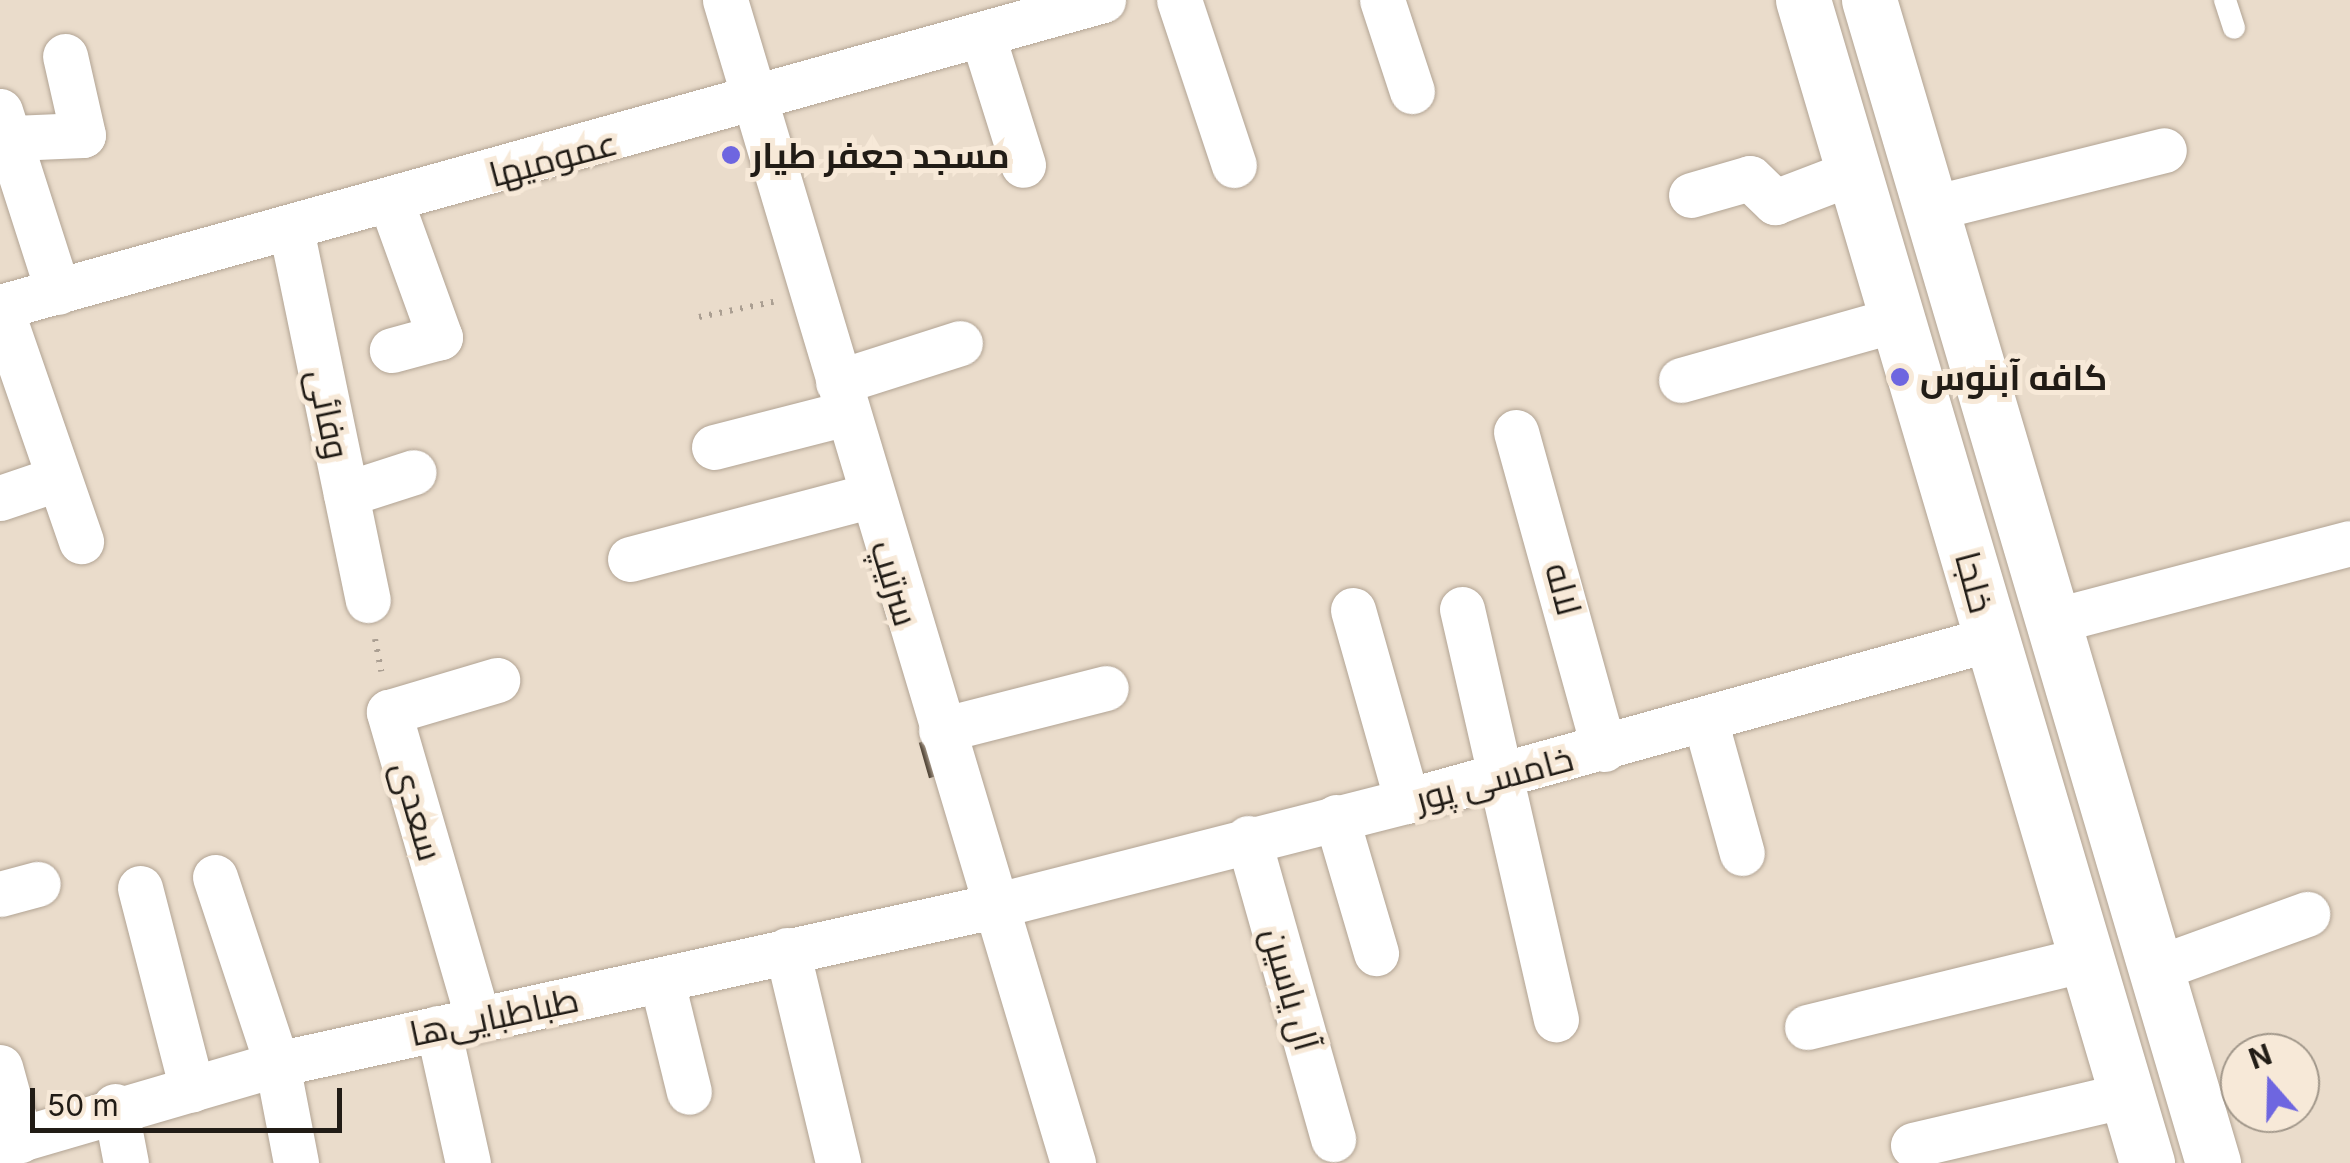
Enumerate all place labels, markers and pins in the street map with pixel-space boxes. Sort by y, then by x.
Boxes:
place label: مسجد جعفر طیار [751,134,1010,176]
marker: مسجد جعفر طیار [720,144,742,166]
place label: کافه آبنوس [1920,356,2107,398]
marker: کافه آبنوس [1889,366,1911,388]

